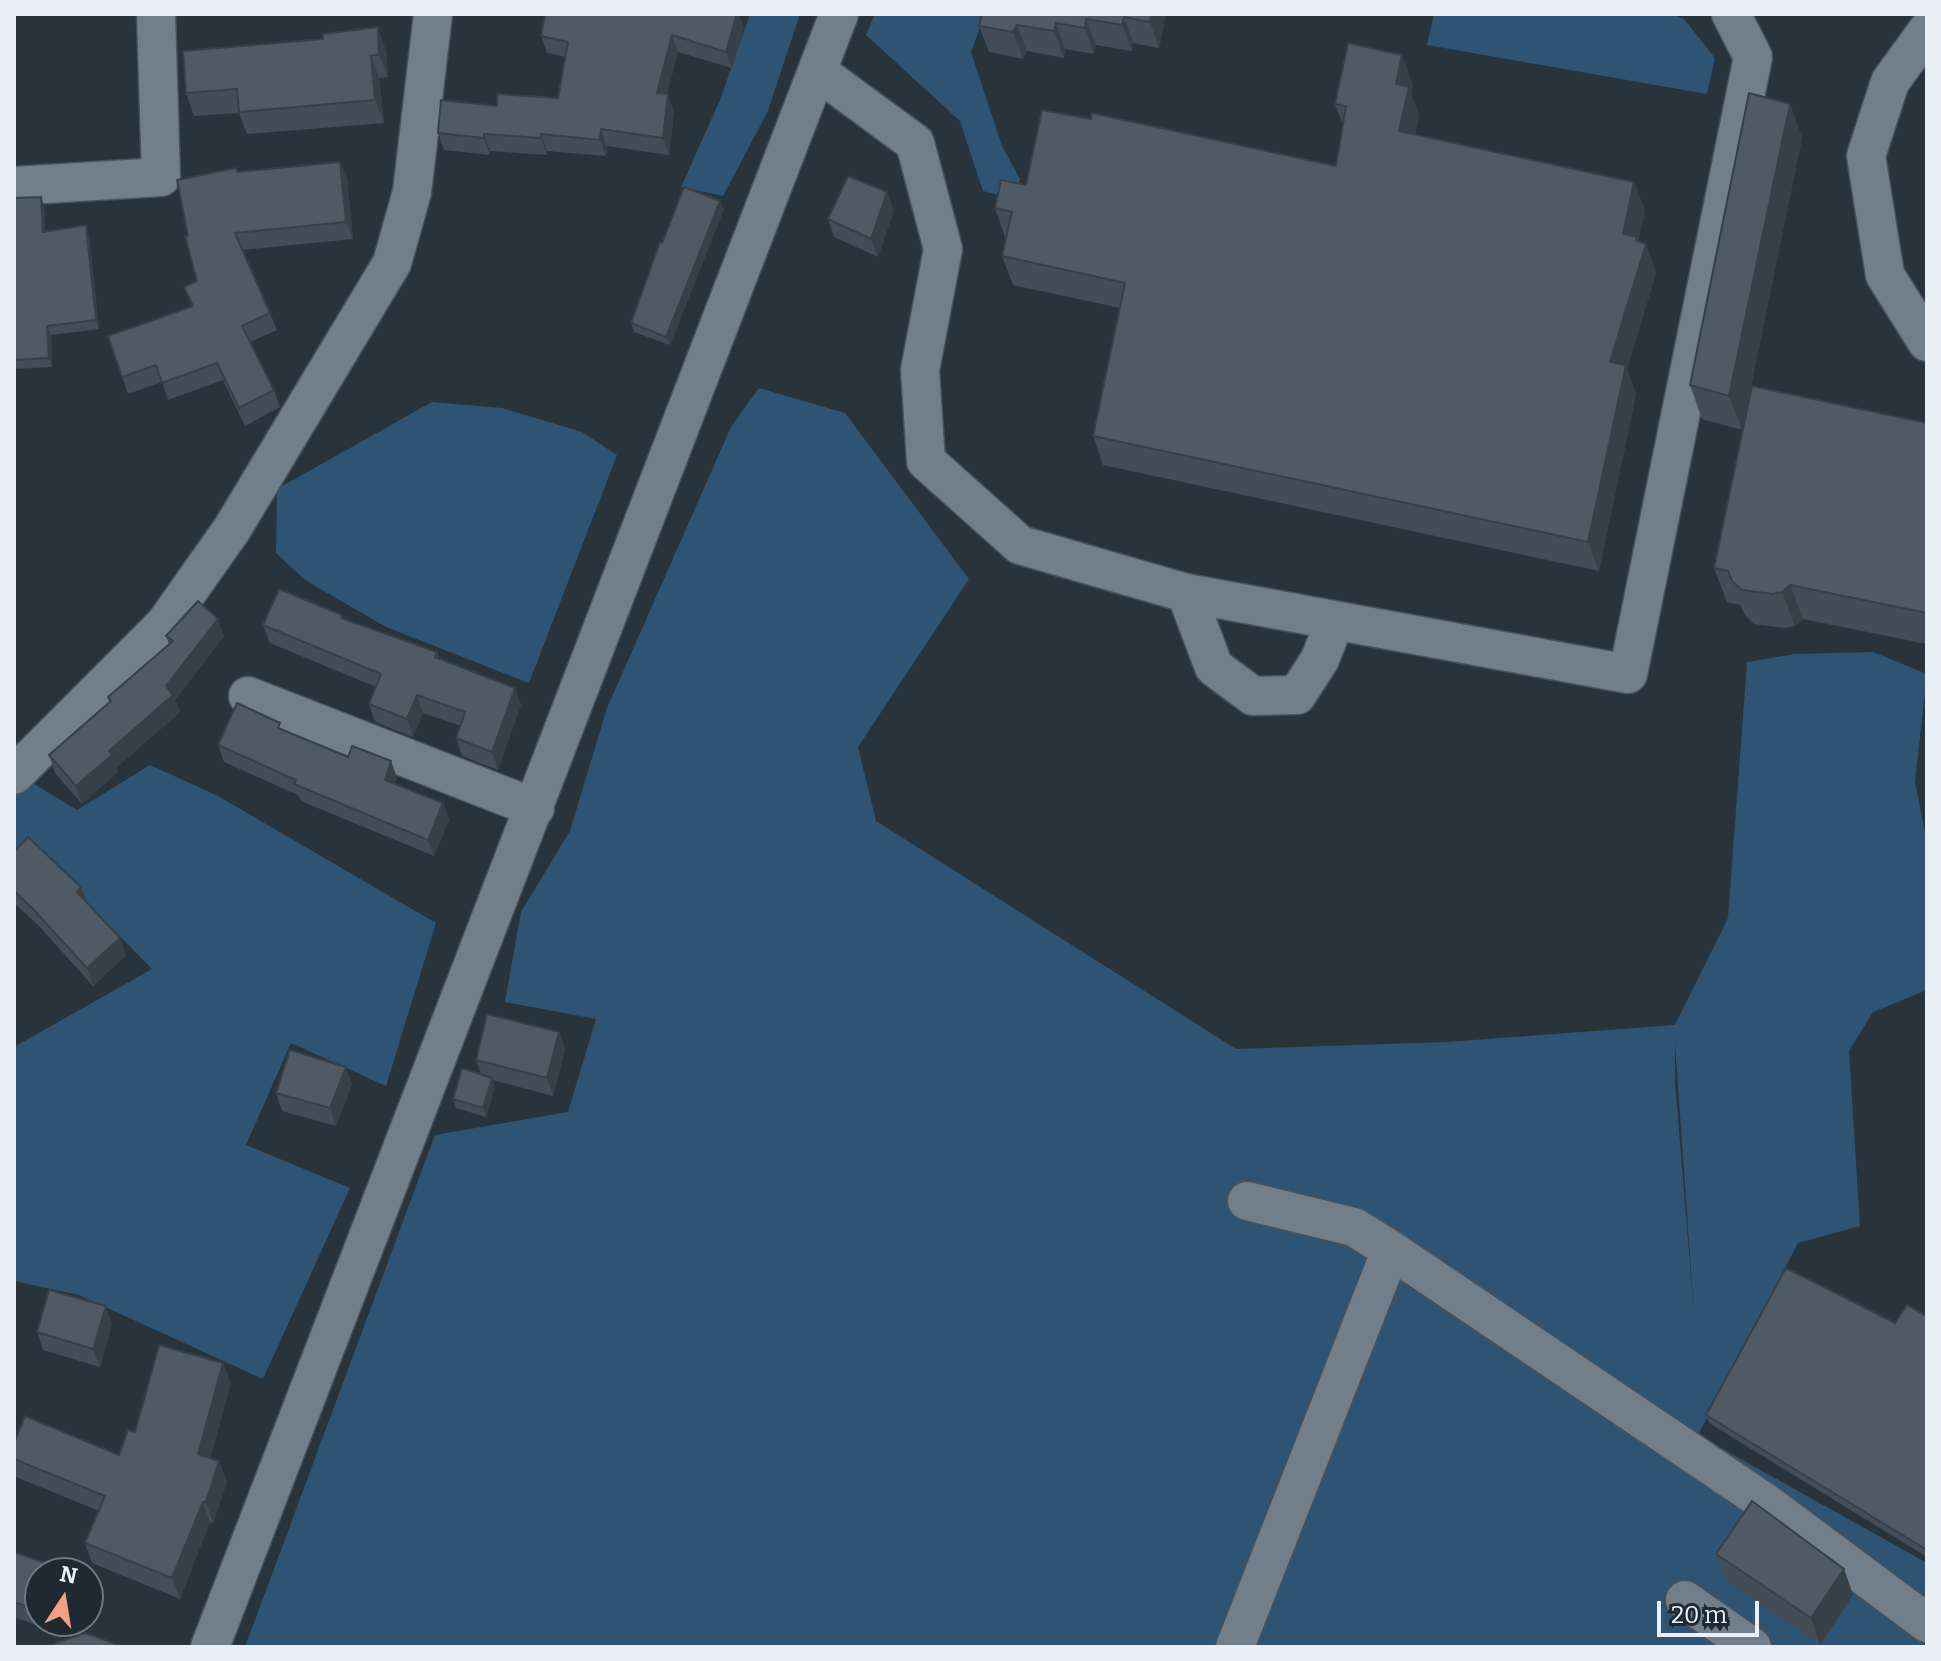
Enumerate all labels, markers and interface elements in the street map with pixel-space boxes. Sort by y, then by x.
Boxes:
north arrow [24,1557,104,1637]
text: N [58,1560,80,1590]
scale bar [1661,1585,1763,1635]
text: 20 m [1671,1601,1727,1629]

